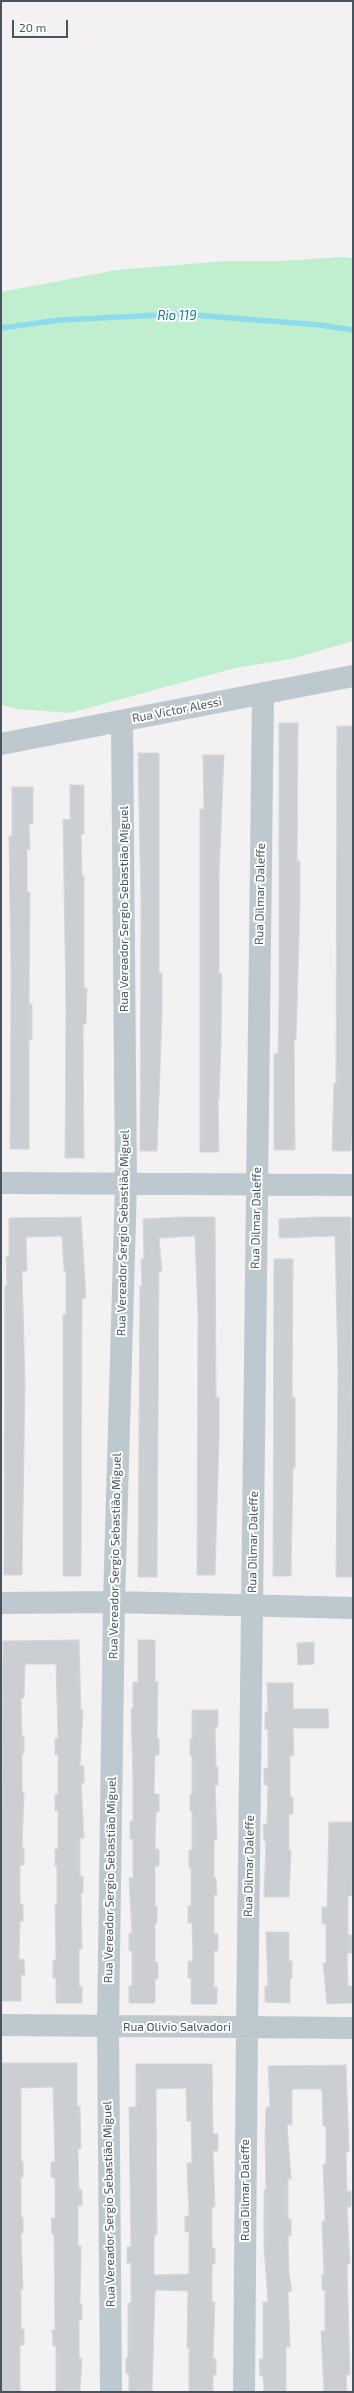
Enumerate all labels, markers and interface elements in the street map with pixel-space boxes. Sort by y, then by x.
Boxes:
scale bar [14,12,70,38]
text: 20 m [19,20,46,34]
water label: Rio 119 [157,308,197,324]
street label: Rua Victor Alessi [131,694,223,726]
street label: Rua Vereador Sergio Sebastião Miguel [117,806,131,1012]
street label: Rua Dilmar Daleffe [252,843,268,945]
street label: Rua Vereador Sergio Sebastião Miguel [114,1130,132,1336]
street label: Rua Dilmar Daleffe [248,1167,264,1269]
street label: Rua Vereador Sergio Sebastião Miguel [106,1453,124,1659]
street label: Rua Dilmar Daleffe [245,1491,261,1593]
street label: Rua Vereador Sergio Sebastião Miguel [101,1777,119,1983]
street label: Rua Dilmar Daleffe [241,1815,257,1917]
street label: Rua Olivio Salvadori [123,2020,231,2034]
street label: Rua Vereador Sergio Sebastião Miguel [100,2101,118,2307]
street label: Rua Dilmar Daleffe [238,2139,252,2241]

